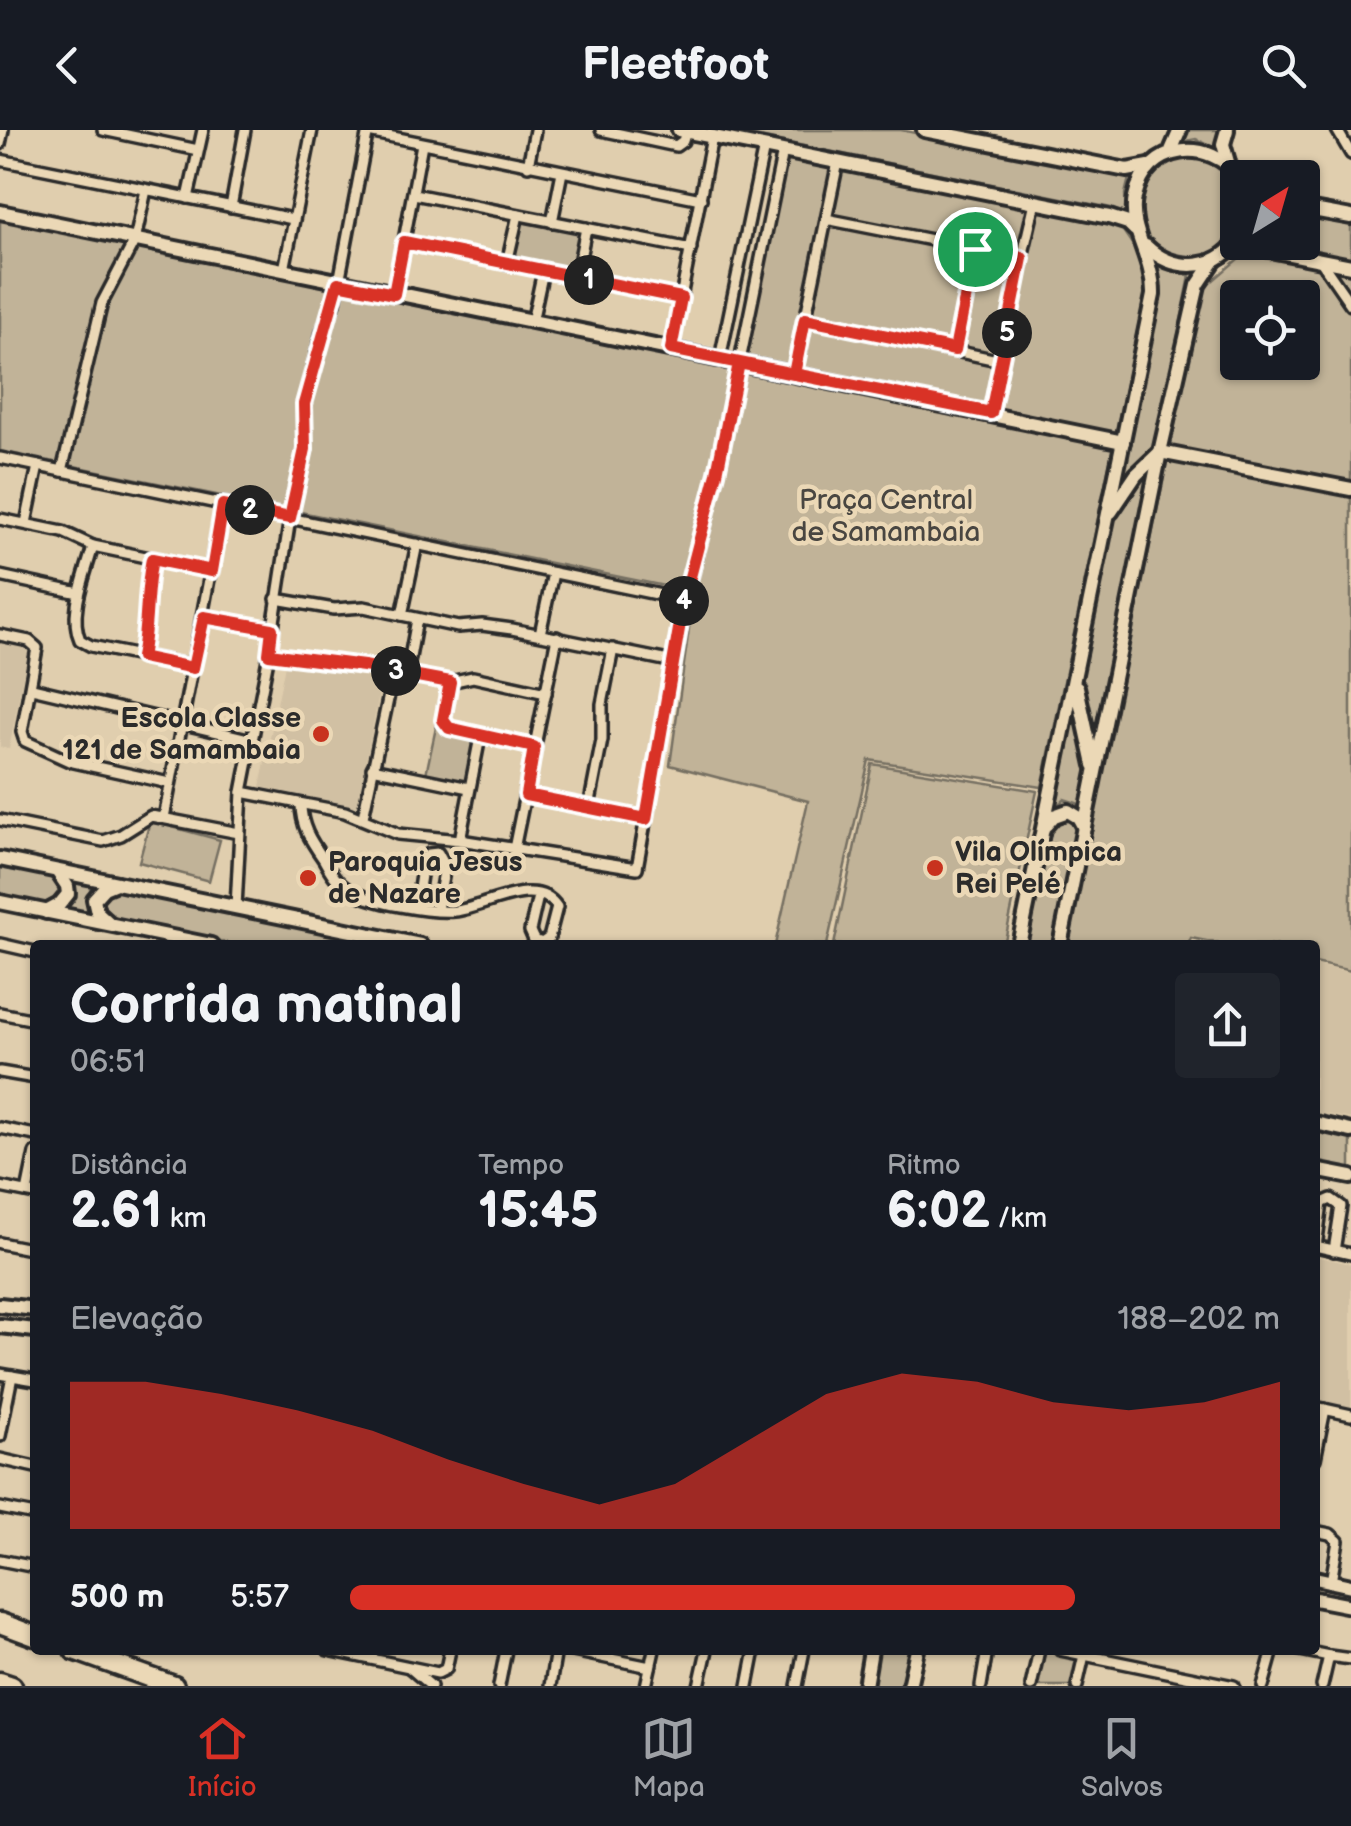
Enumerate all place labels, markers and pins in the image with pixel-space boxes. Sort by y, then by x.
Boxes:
pin [933,207,1018,292]
pin: 1 [564,255,614,305]
pin: 5 [982,308,1032,358]
pin: 2 [225,485,275,535]
pin: 4 [659,576,709,626]
pin: 3 [371,646,421,696]
place label: Escola Classe 121 de Samambaia [62,702,301,767]
marker: Escola Classe 121 de Samambaia [310,723,332,745]
place label: Vila Olímpica Rei Pelé [955,836,1122,901]
place label: Paroquia Jesus de Nazare [328,846,522,911]
marker: Vila Olímpica Rei Pelé [924,857,946,879]
marker: Paroquia Jesus de Nazare [297,867,319,889]

